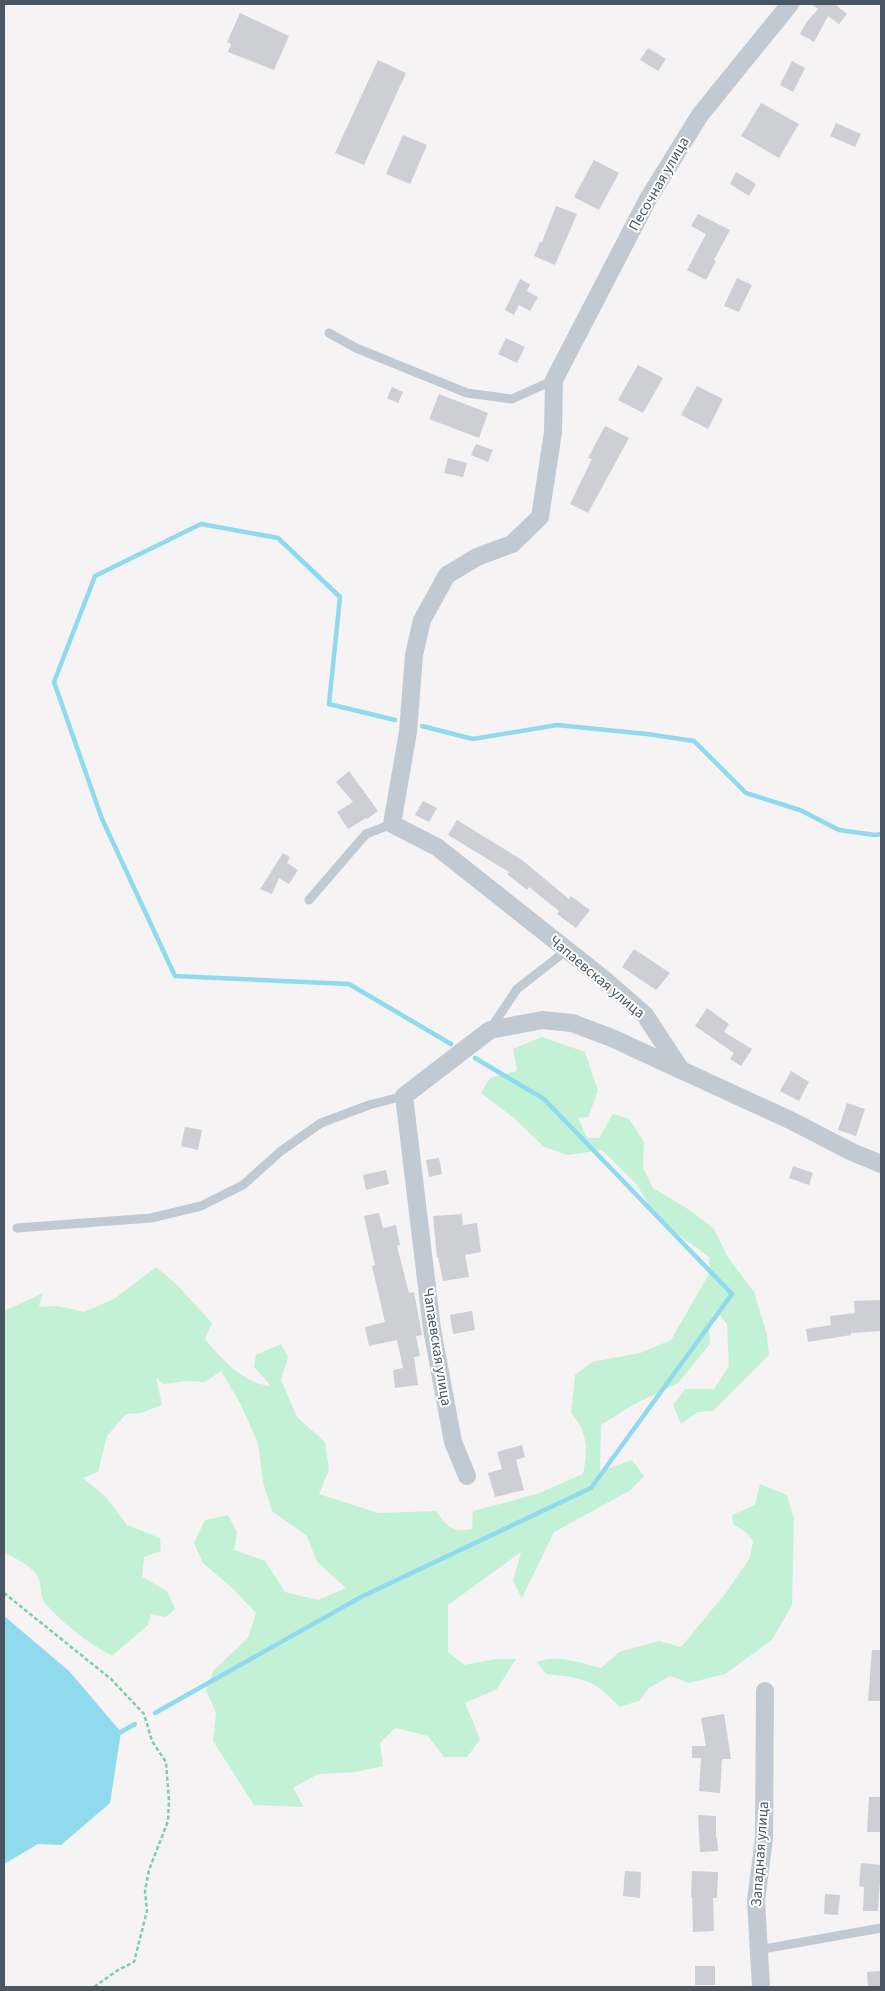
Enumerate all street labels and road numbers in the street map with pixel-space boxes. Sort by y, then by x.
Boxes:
street label: Песочная улица [624,133,694,235]
street label: Чапаевская улица [545,931,649,1023]
street label: Чапаевская улица [417,1287,457,1407]
street label: Западная улица [746,1801,774,1907]

